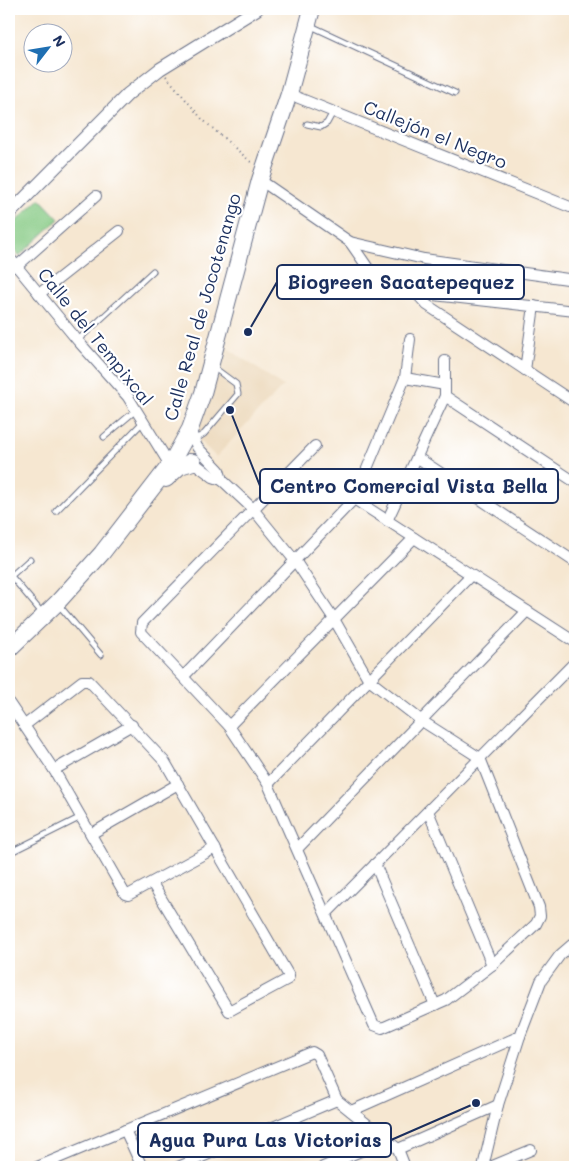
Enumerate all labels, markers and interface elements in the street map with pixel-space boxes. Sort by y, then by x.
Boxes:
north arrow [22,22,72,72]
text: N [49,32,70,51]
street label: Callejón el Negro [360,94,511,174]
street label: Calle Real de Jocotenango [158,190,246,423]
street label: Calle del Tempixcal [33,263,159,410]
callout: Biogreen Sacatepequez [277,265,524,299]
text: Biogreen Sacatepequez [287,269,515,294]
callout: Centro Comercial Vista Bella [260,469,558,503]
text: Centro Comercial Vista Bella [270,473,548,498]
callout: Agua Pura Las Victorias [138,1123,391,1157]
text: Agua Pura Las Victorias [148,1127,382,1152]

